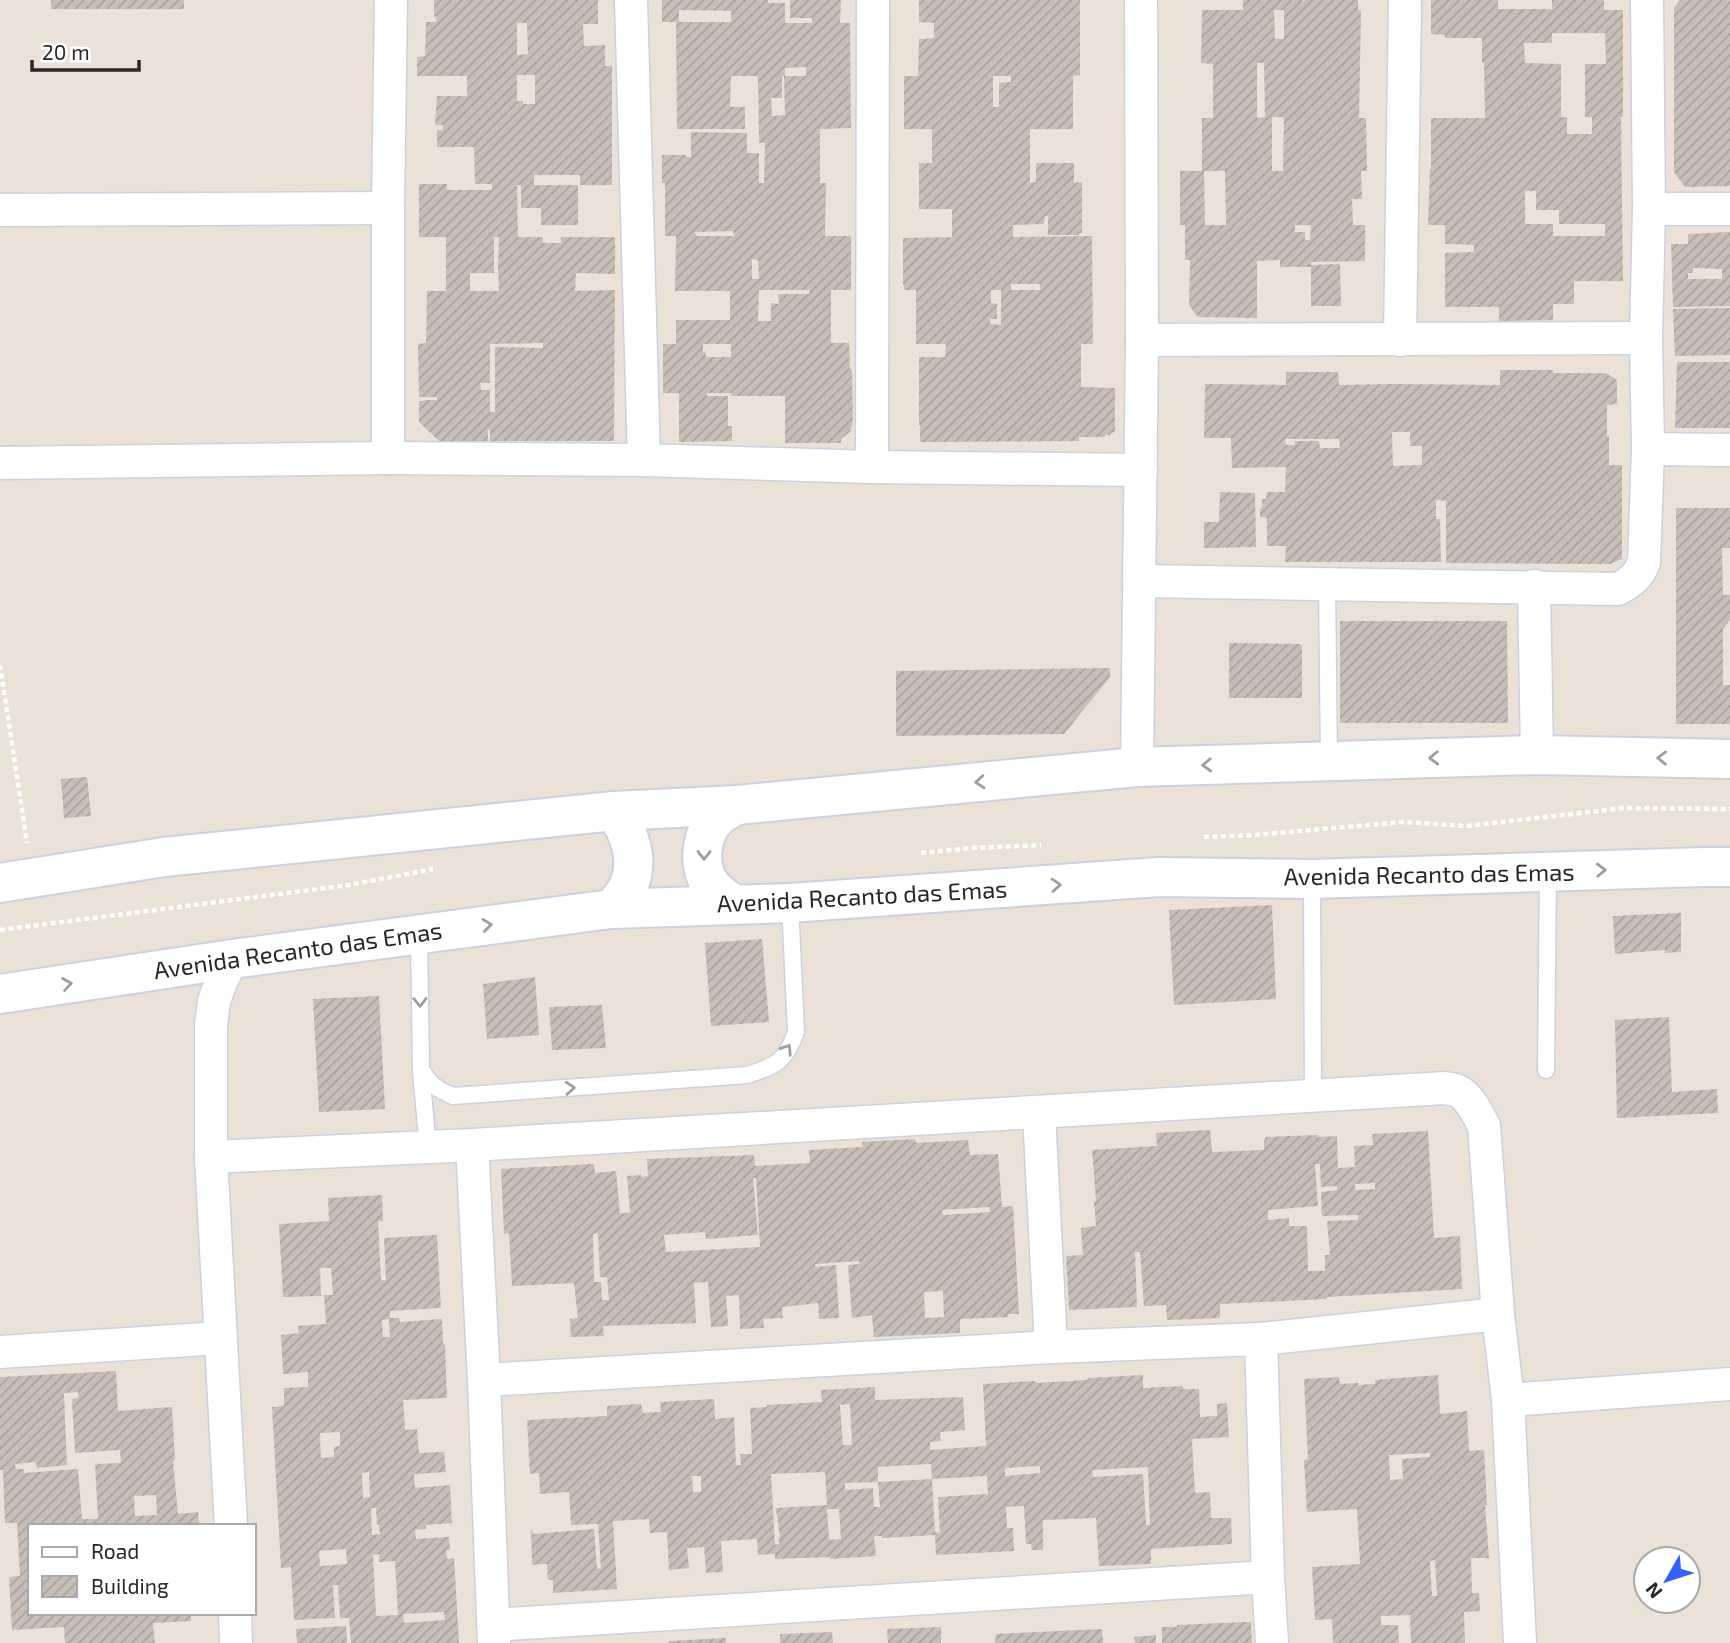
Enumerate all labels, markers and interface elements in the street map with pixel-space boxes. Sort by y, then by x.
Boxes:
scale bar [32,28,138,72]
text: 20 m [42,39,90,64]
one-way arrow [1429,750,1439,766]
one-way arrow [1656,750,1667,766]
one-way arrow [1201,757,1212,772]
one-way arrow [974,774,985,789]
one-way arrow [696,849,711,860]
street label: Avenida Recanto das Emas [1283,856,1575,891]
one-way arrow [1596,863,1607,878]
street label: Avenida Recanto das Emas [716,873,1008,918]
one-way arrow [1050,878,1061,893]
street label: Avenida Recanto das Emas [152,915,444,984]
one-way arrow [481,918,493,933]
one-way arrow [62,977,73,992]
one-way arrow [412,997,428,1008]
one-way arrow [779,1044,792,1057]
one-way arrow [565,1081,576,1096]
legend [28,1524,256,1615]
text: Road [91,1538,139,1563]
north arrow [1632,1545,1702,1615]
text: Building [91,1573,169,1598]
text: N [1640,1578,1667,1604]

